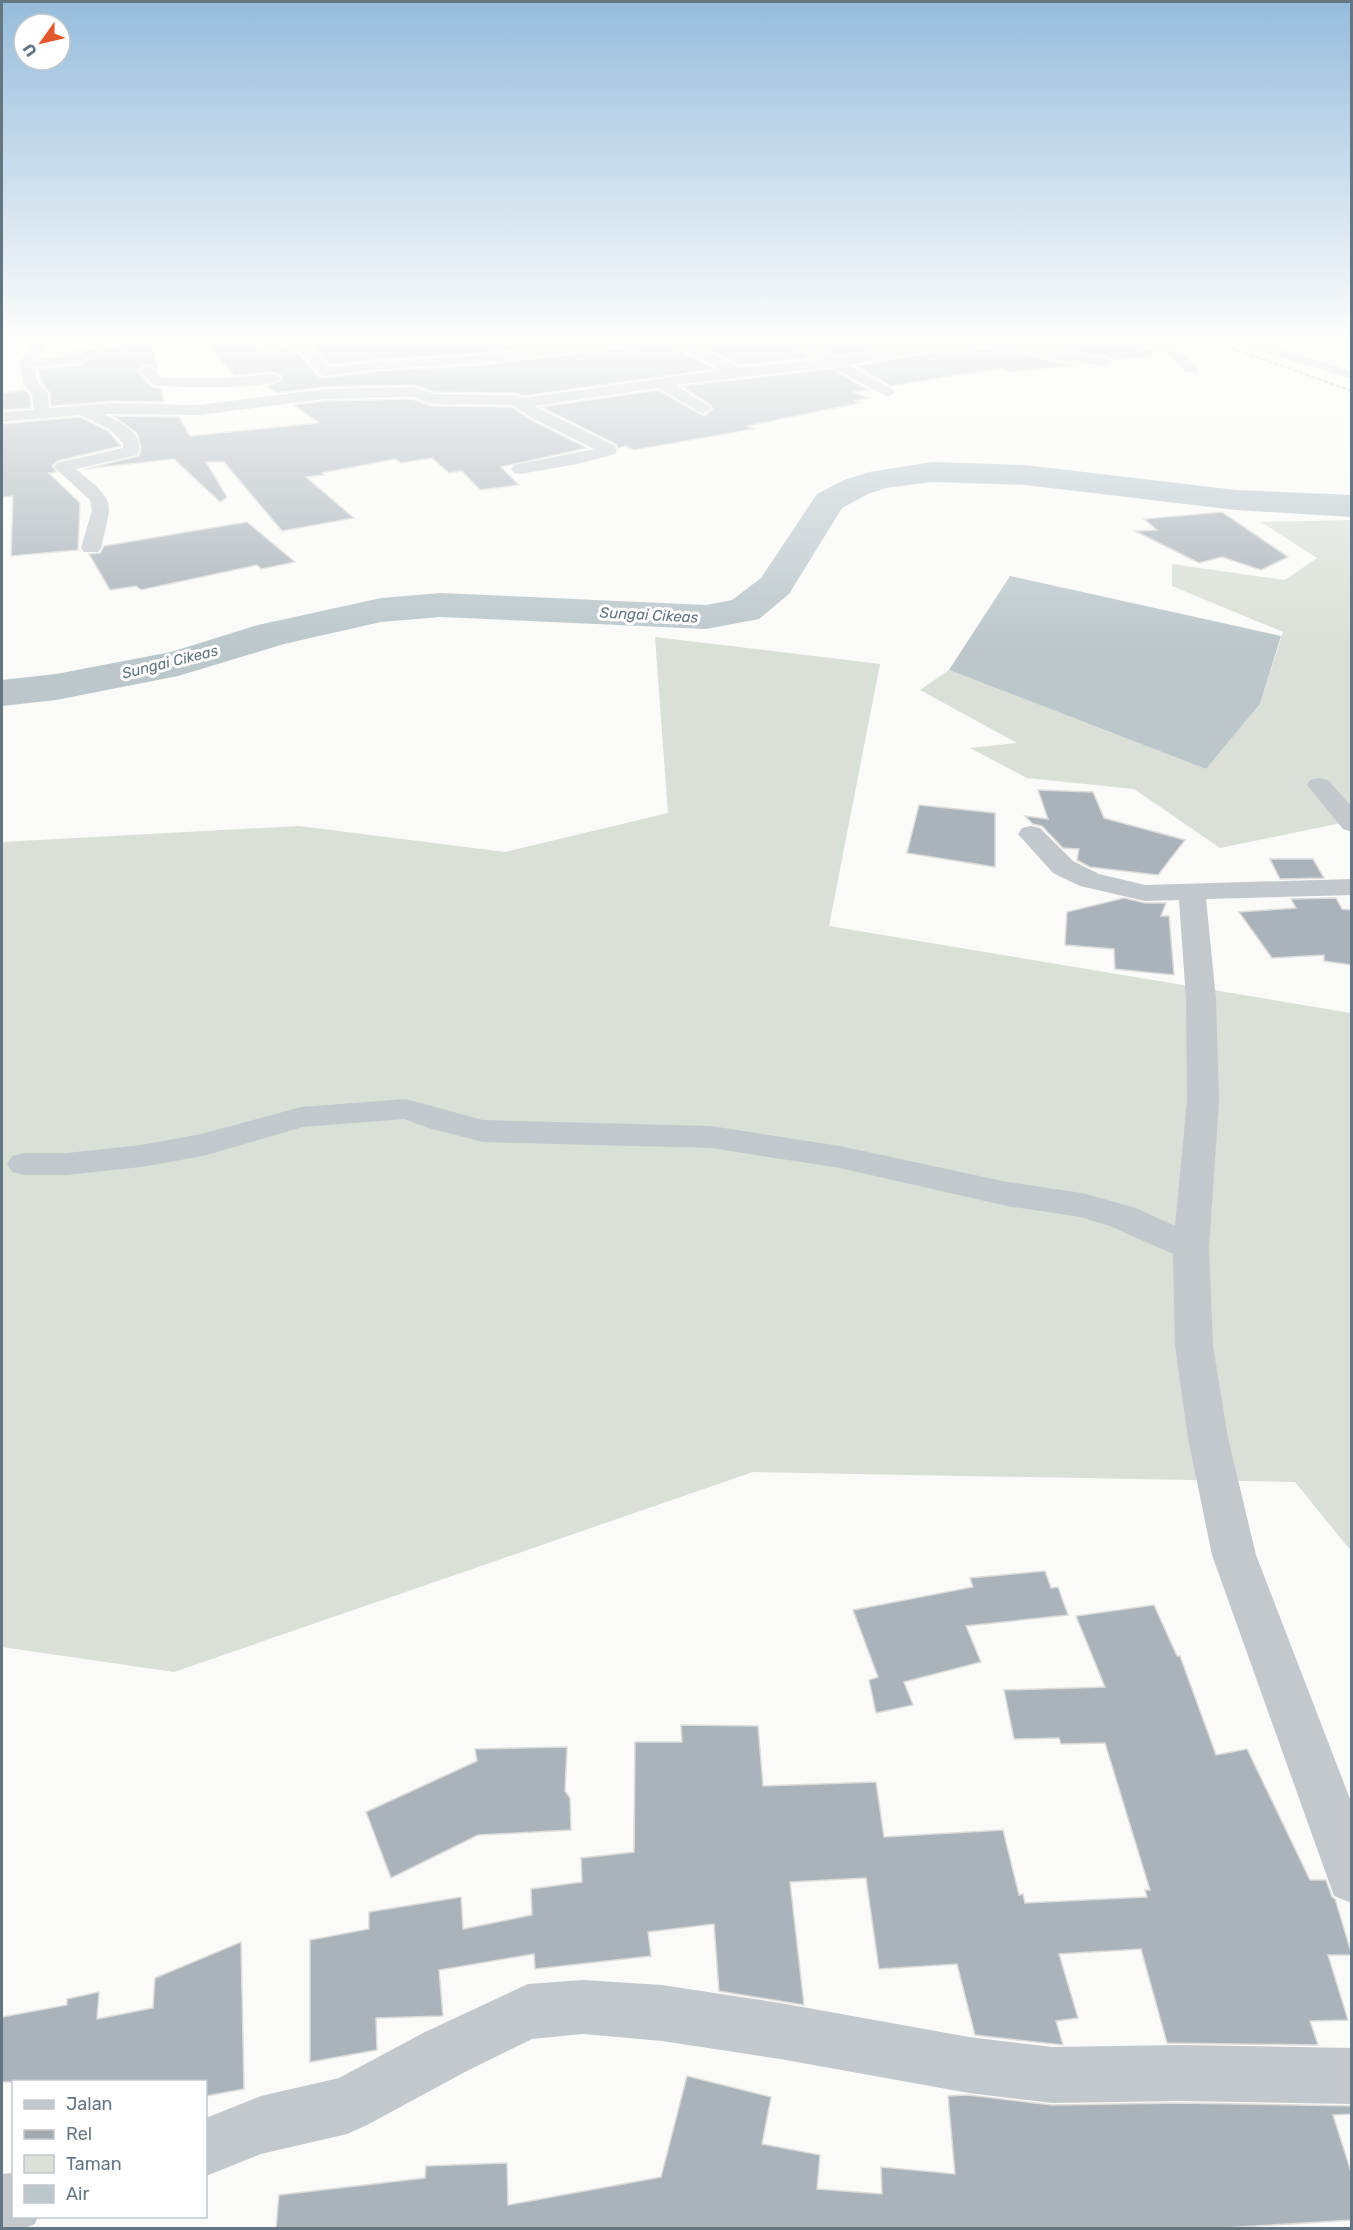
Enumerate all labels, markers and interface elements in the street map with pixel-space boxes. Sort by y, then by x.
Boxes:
north arrow [12,12,72,72]
text: U [19,40,41,60]
water label: Sungai Cikeas [599,603,699,627]
water label: Sungai Cikeas [120,641,220,683]
legend [12,2080,207,2218]
text: Jalan [66,2093,113,2115]
text: Rel [66,2123,92,2145]
text: Taman [66,2153,122,2175]
text: Air [66,2183,89,2205]

